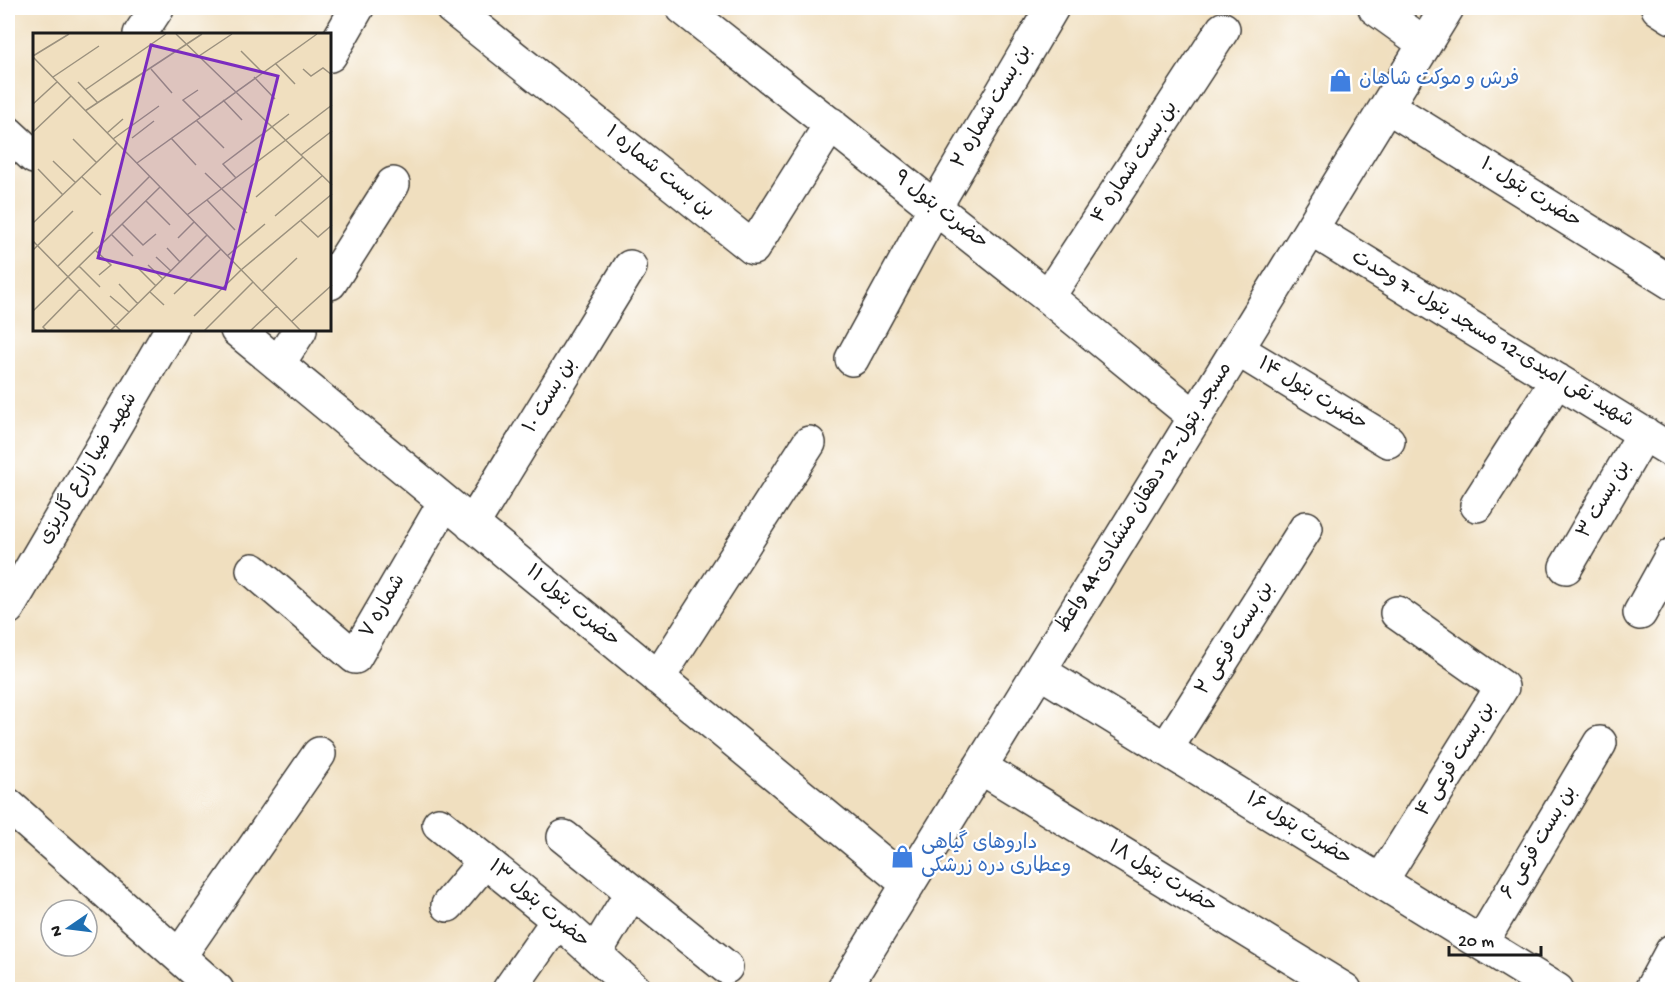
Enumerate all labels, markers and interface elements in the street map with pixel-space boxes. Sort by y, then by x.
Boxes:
inset map [33,33,332,332]
street label: بن بست شماره ۲ [947,40,1038,173]
shop icon: فرش و موکت شاهان [1328,67,1354,93]
place label: فرش و موکت شاهان [1359,68,1519,92]
street label: بن بست شماره ۴ [1087,97,1184,228]
street label: بن بست شماره ۱ [600,121,719,224]
street label: حضرت بتول ۱۰ [1475,153,1585,234]
street label: حضرت بتول ۹ [888,166,992,255]
street label: شهید نقی امیدی-12 مسجد بتول -7 وحدت [1347,246,1638,434]
street label: حضرت بتول ۱۴ [1253,353,1371,437]
street label: بن بست ۱۰ [520,354,582,438]
street label: مسجد بتول- 12 دهقان منشادی-44 واعظ [1051,358,1238,637]
street label: شهید ضیا زارع گاریزی [32,387,143,549]
street label: بن بست ۳ [1573,457,1637,543]
street label: حضرت بتول ۱۱ [520,560,624,653]
street label: شماره ۷ [356,570,411,643]
street label: بن بست فرعی ۲ [1191,578,1280,700]
street label: بن بست فرعی ۴ [1412,698,1501,822]
street label: بن بست فرعی ۶ [1496,782,1583,904]
street label: حضرت بتول ۱۶ [1241,787,1356,872]
place label: داروهای گیاهی وعطاری دره زرشکی [921,830,1071,879]
street label: حضرت بتول ۱۸ [1104,836,1221,919]
shop icon: داروهای گیاهی وعطاری دره زرشکی [890,843,916,869]
street label: حضرت بتول ۱۳ [483,855,594,954]
north arrow [39,898,99,958]
scale bar [1449,919,1540,957]
text: N [47,923,68,938]
text: 20 m [1458,932,1494,953]

